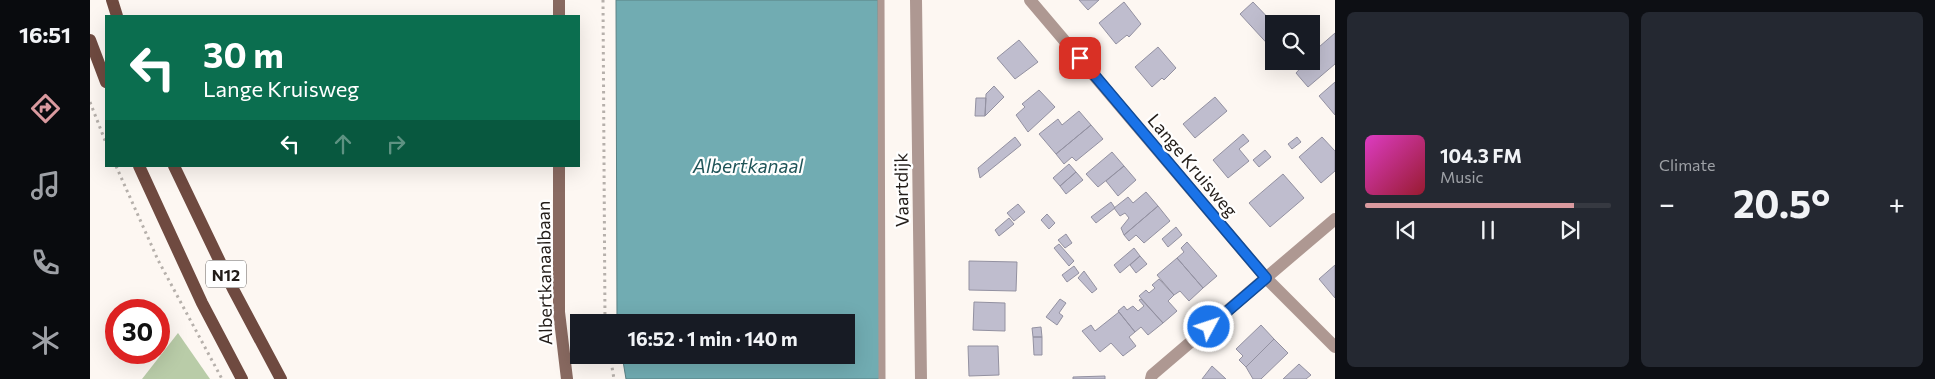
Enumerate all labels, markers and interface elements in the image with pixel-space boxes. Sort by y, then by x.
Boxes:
map controls [1265,15,1320,70]
button: search [1265,15,1320,70]
text: 16:51 [19,21,71,48]
text: 30 m [203,32,284,75]
icon: left [120,35,185,100]
pin [1059,37,1101,79]
icon: arrive [1066,44,1094,72]
text: Lange Kruisweg [203,75,359,102]
icon: directions [28,91,63,126]
street label: Lange Kruisweg [1143,109,1243,221]
icon: left [276,130,304,158]
icon: ahead [329,130,357,158]
icon: right [382,130,410,158]
text: 104.3 FM [1440,144,1522,167]
street label: Vaartdijk [889,153,913,227]
water label: Albertkanaal [692,154,804,177]
text: Climate [1659,155,1715,174]
text: Music [1440,167,1484,186]
icon: music [28,168,63,203]
text: 20.5° [1733,179,1830,226]
text: − [1659,186,1675,220]
text: + [1889,186,1905,220]
street label: Albertkanaalbaan [532,201,556,345]
icon: previous [1392,216,1420,244]
icon: pause [1474,216,1502,244]
icon: next [1556,216,1584,244]
icon: phone [28,245,63,280]
road number: N12 [206,260,246,288]
speed limit sign: 30 [105,299,170,364]
position arrow [1182,300,1234,352]
icon: climate [28,323,63,358]
text: 16:52 · 1 min · 140 m [628,327,797,350]

